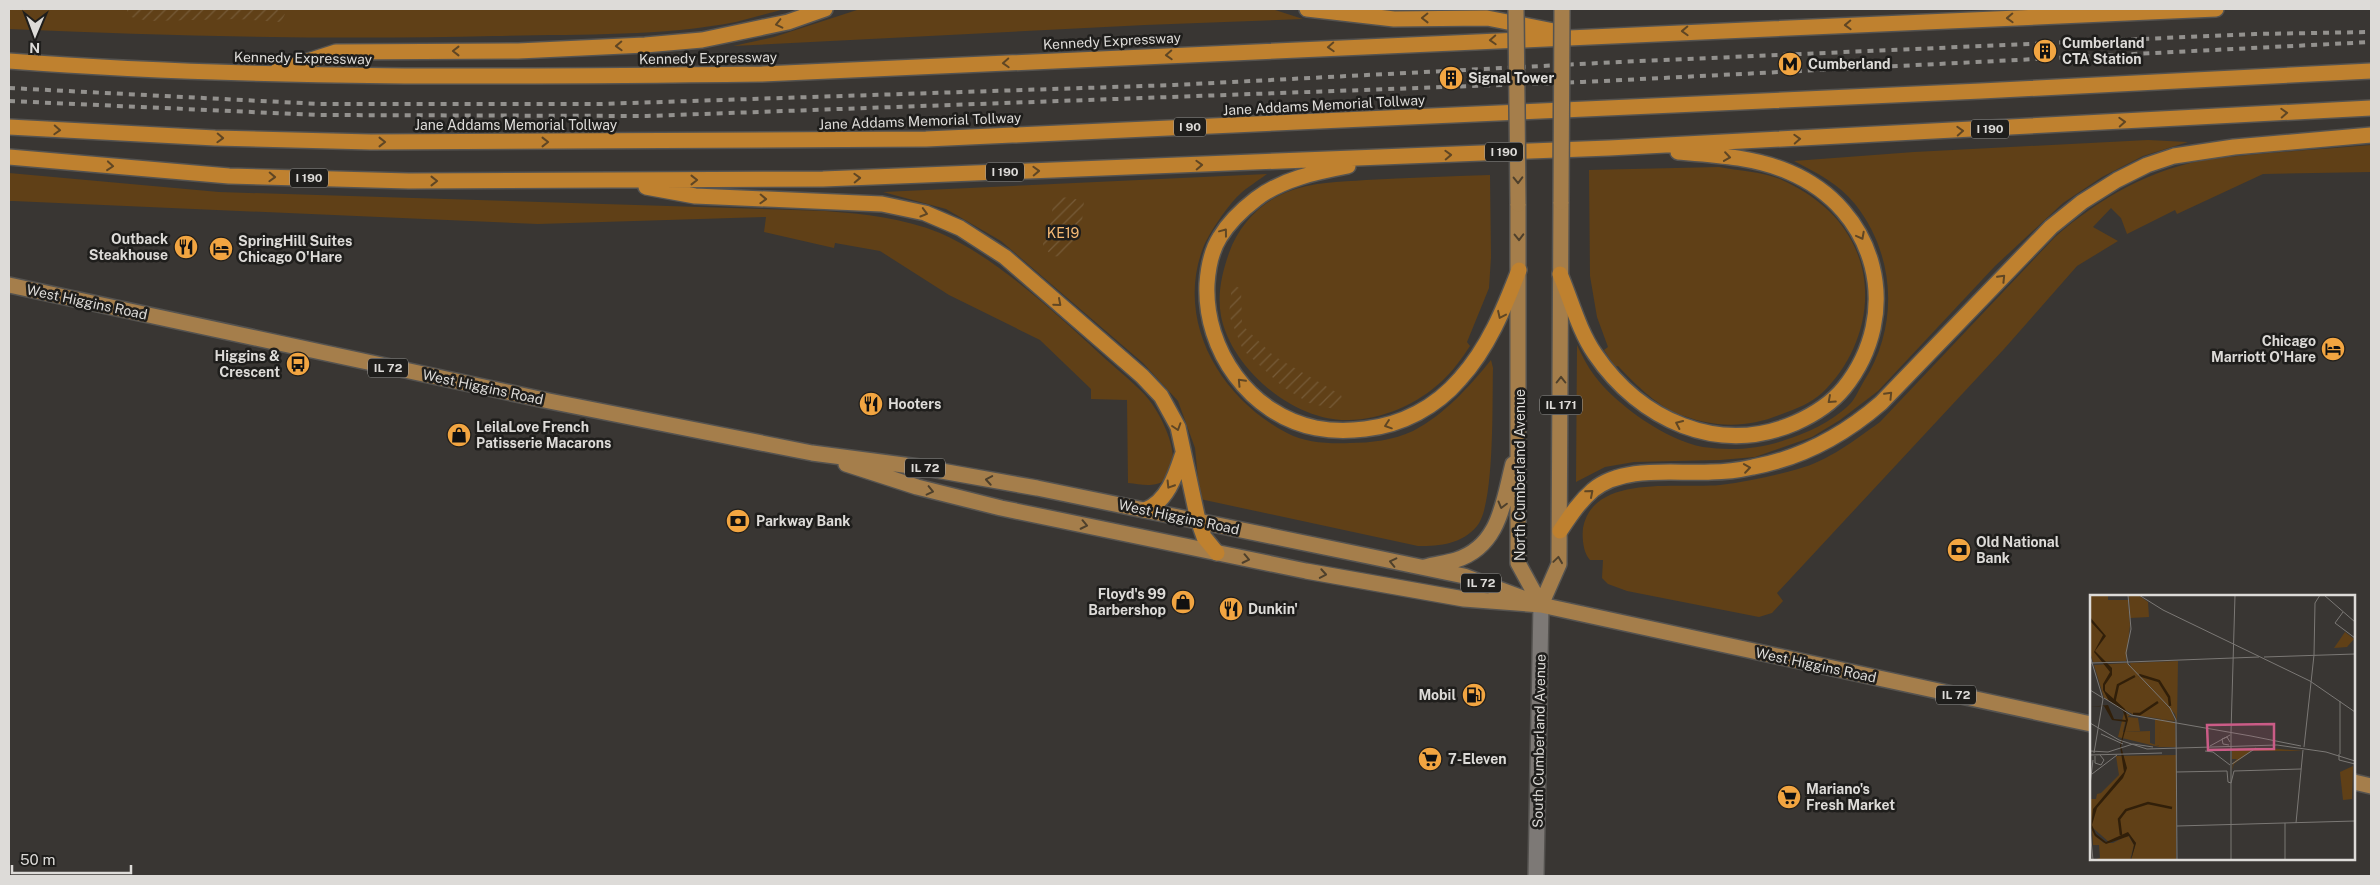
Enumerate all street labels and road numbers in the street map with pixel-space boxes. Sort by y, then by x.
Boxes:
street label: Kennedy Expressway [1043,29,1182,53]
street label: Kennedy Expressway [234,49,373,67]
street label: Kennedy Expressway [639,49,778,67]
street label: Jane Addams Memorial Tollway [1222,92,1426,118]
street label: Jane Addams Memorial Tollway [818,109,1022,133]
street label: Jane Addams Memorial Tollway [415,117,618,133]
road number: I 90 [1174,118,1206,136]
road number: I 190 [1971,120,2009,138]
road number: I 190 [1485,142,1523,162]
road number: I 190 [986,162,1024,182]
road number: I 190 [290,168,328,188]
street label: West Higgins Road [25,281,149,323]
road number: IL 72 [368,358,408,378]
street label: West Higgins Road [421,366,545,408]
street label: North Cumberland Avenue [1512,389,1528,561]
road number: IL 171 [1540,396,1582,414]
road number: IL 72 [905,458,945,478]
street label: West Higgins Road [1117,496,1241,538]
road number: IL 72 [1461,574,1501,592]
street label: West Higgins Road [1754,644,1878,686]
street label: South Cumberland Avenue [1529,654,1549,828]
road number: IL 72 [1936,686,1976,704]

